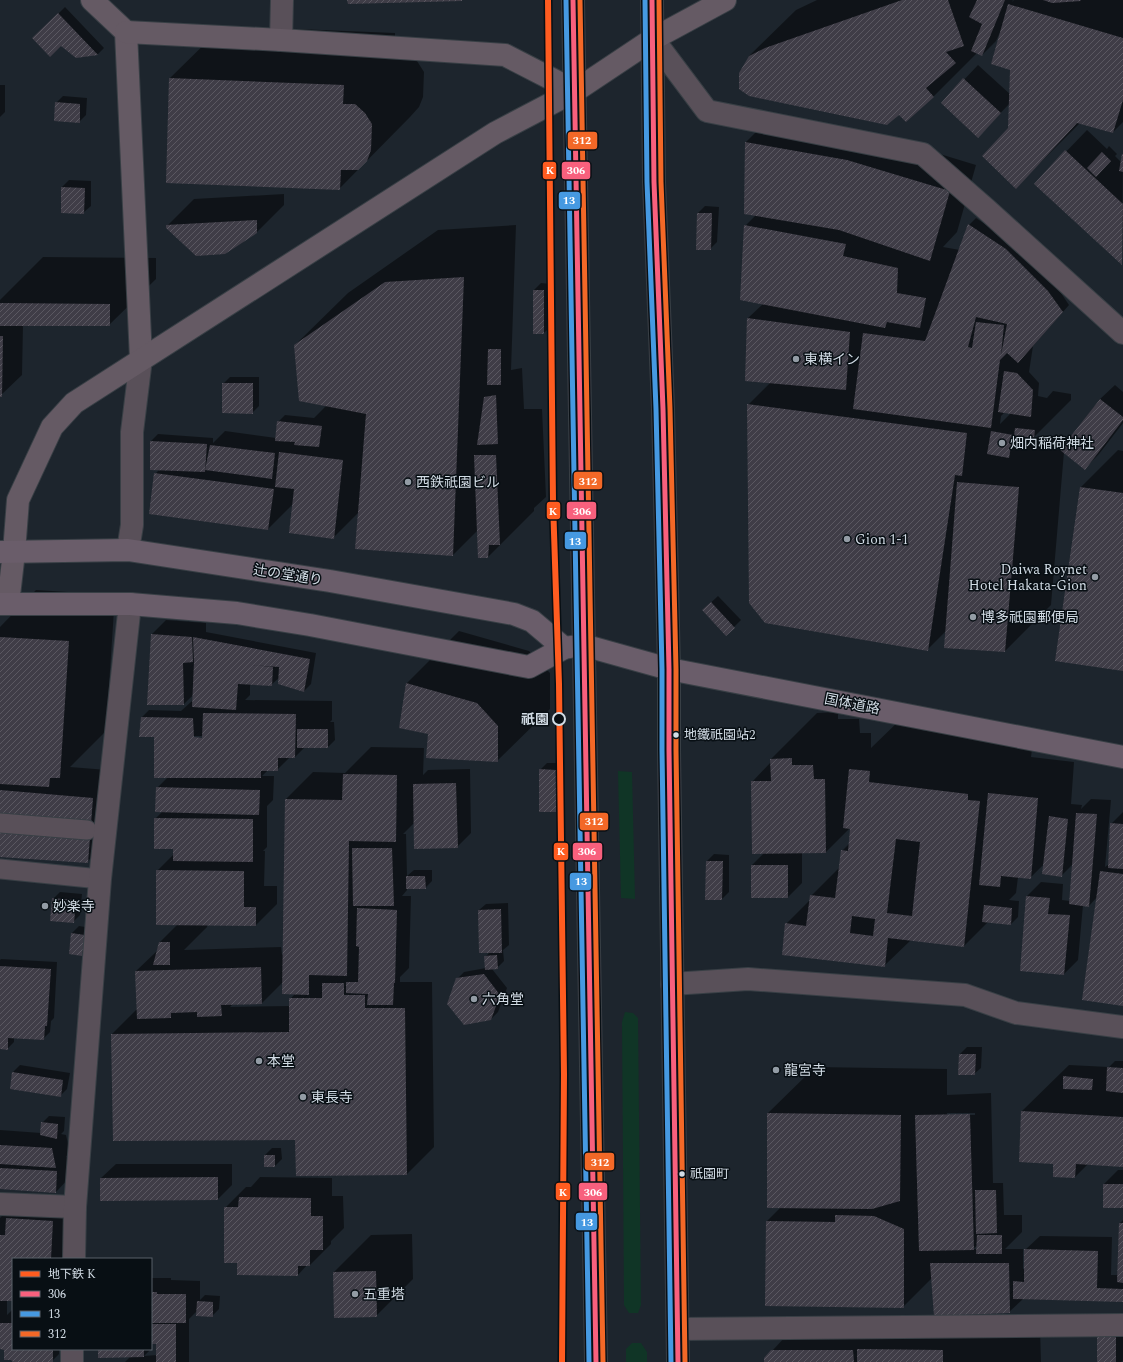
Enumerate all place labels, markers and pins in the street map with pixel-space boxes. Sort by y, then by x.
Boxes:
place label: 東横イン [804,349,860,370]
marker: 東横イン [791,354,801,364]
place label: 畑内稲荷神社 [1010,433,1094,454]
marker: 畑内稲荷神社 [997,438,1007,448]
place label: 西鉄祇園ビル [416,472,500,493]
marker: 西鉄祇園ビル [403,477,413,487]
place label: Gion 1-1 [855,529,909,550]
marker: Gion 1-1 [842,534,852,544]
place label: Daiwa Roynet Hotel Hakata-Gion [969,559,1087,596]
marker: Daiwa Roynet Hotel Hakata-Gion [1090,572,1100,582]
place label: 博多祇園郵便局 [981,607,1079,628]
marker: 博多祇園郵便局 [968,612,978,622]
place label: 祇園 [521,709,549,730]
marker: 祇園 [552,712,566,726]
place label: 地鐵祇園站2 [684,725,756,745]
marker: 地鐵祇園站2 [671,730,681,740]
place label: 妙楽寺 [53,896,95,917]
marker: 妙楽寺 [40,901,50,911]
place label: 六角堂 [482,989,524,1010]
marker: 六角堂 [469,994,479,1004]
place label: 本堂 [267,1051,295,1072]
marker: 本堂 [254,1056,264,1066]
place label: 龍宮寺 [784,1060,826,1081]
marker: 龍宮寺 [771,1065,781,1075]
place label: 東長寺 [311,1087,353,1108]
marker: 東長寺 [298,1092,308,1102]
place label: 祇園町 [690,1164,729,1184]
marker: 祇園町 [677,1169,687,1179]
place label: 五重塔 [363,1284,405,1305]
marker: 五重塔 [350,1289,360,1299]

